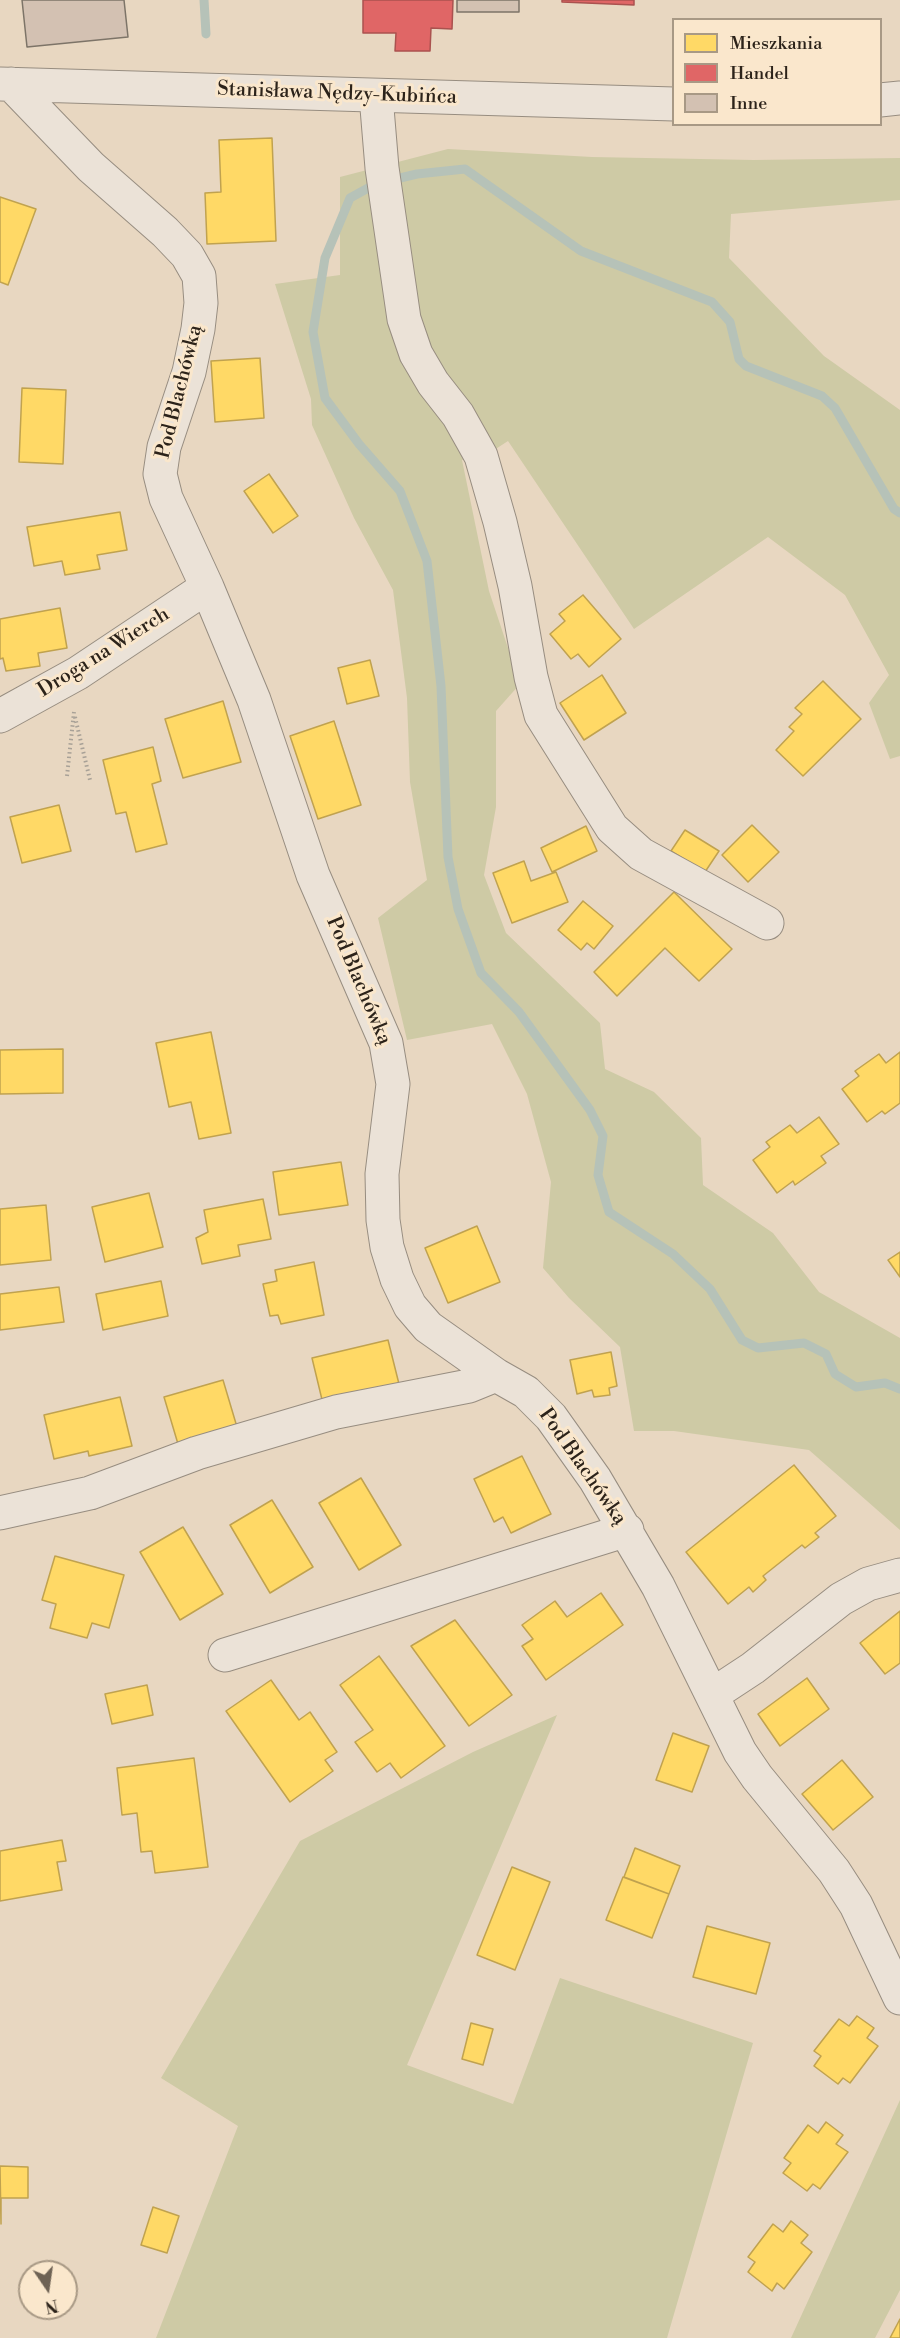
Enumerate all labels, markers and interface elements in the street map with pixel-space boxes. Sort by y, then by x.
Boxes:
legend [672,18,882,126]
text: Mieszkania [730,32,822,55]
text: Handel [730,62,789,85]
street label: Stanisława Nędzy-Kubińca [217,78,457,110]
text: Inne [730,92,767,115]
street label: Pod Blachówką [152,323,208,461]
street label: Droga na Wierch [34,603,174,703]
street label: Pod Blachówką [320,913,396,1049]
street label: Pod Blachówką [533,1404,631,1530]
north arrow [18,2260,78,2320]
text: N [43,2294,60,2317]

